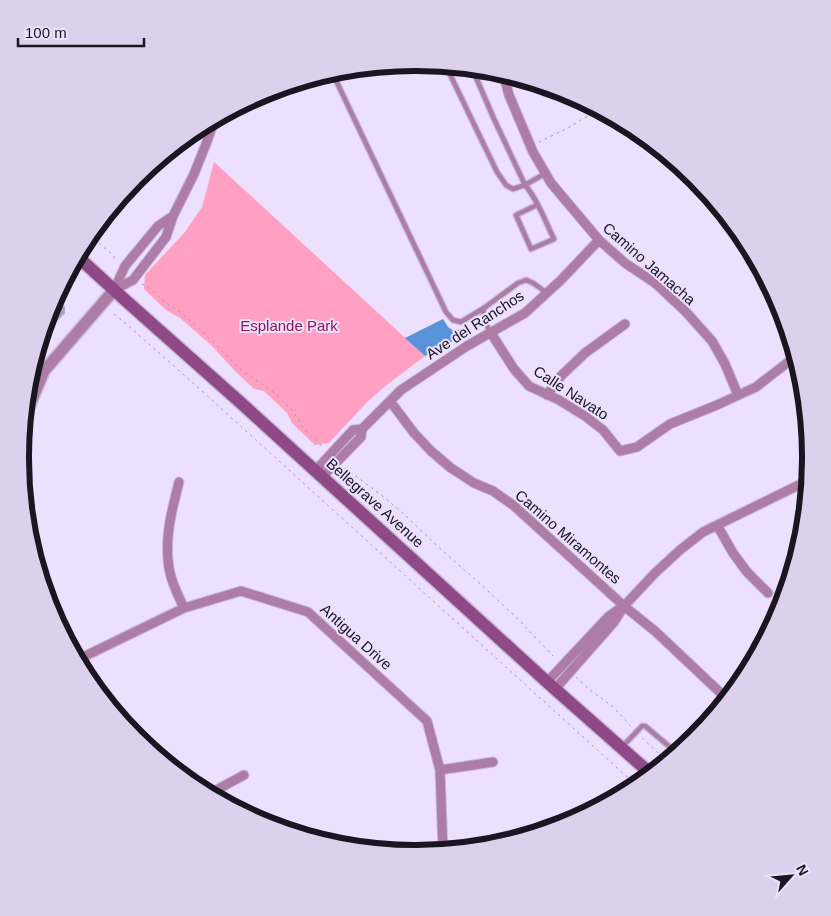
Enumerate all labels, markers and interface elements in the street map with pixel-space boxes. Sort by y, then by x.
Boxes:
scale bar [18,15,144,47]
text: 100 m [25,24,67,41]
street label: Camino Jamacha [600,219,699,309]
street label: Ave del Ranchos [423,287,527,363]
park label: Esplande Park [240,317,338,334]
street label: Calle Navato [531,362,612,423]
street label: Bellegrave Avenue [323,455,427,551]
street label: Camino Miramontes [512,486,625,587]
street label: Antigua Drive [317,600,395,673]
north arrow [766,851,816,901]
text: N [793,862,812,878]

